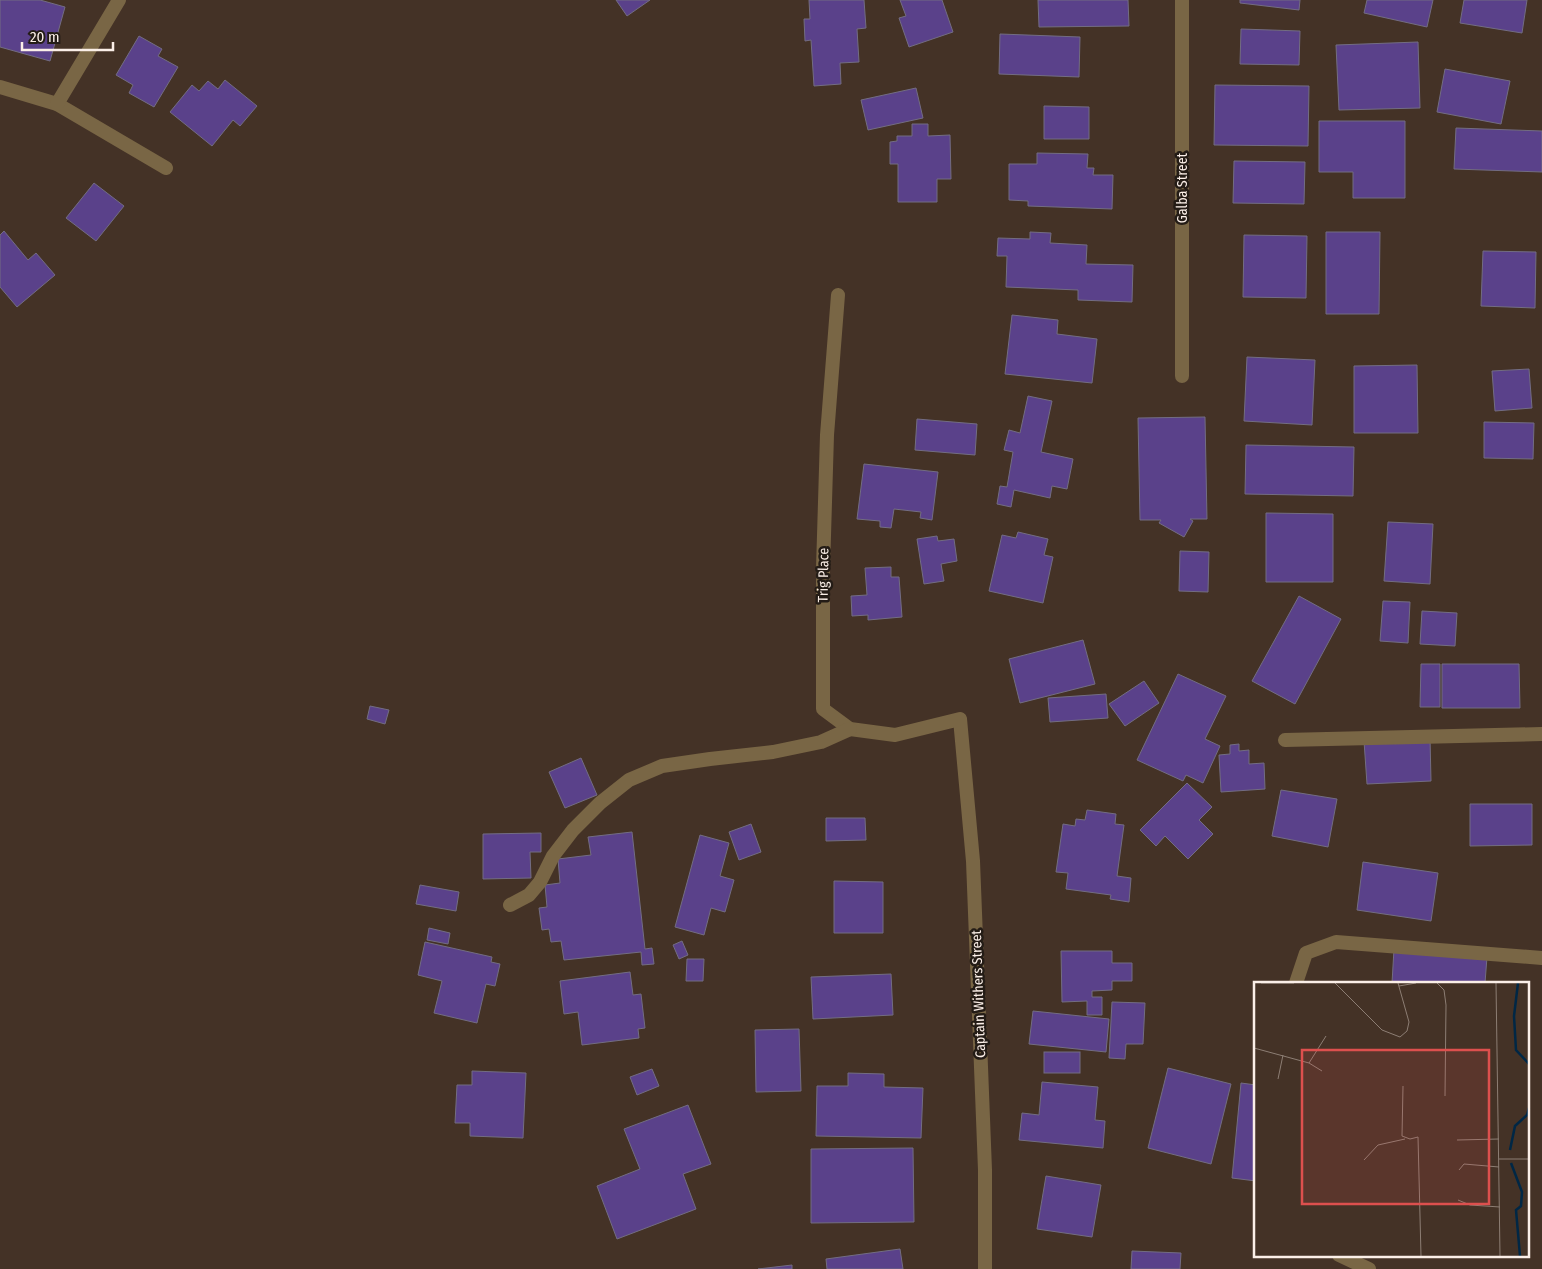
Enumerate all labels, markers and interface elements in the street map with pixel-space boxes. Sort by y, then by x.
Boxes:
scale bar [22,20,114,52]
text: 20 m [30,28,60,46]
street label: Galba Street [1174,152,1191,223]
street label: Trig Place [815,547,832,602]
street label: Captain Withers Street [968,929,989,1058]
inset map [1254,982,1530,1256]

